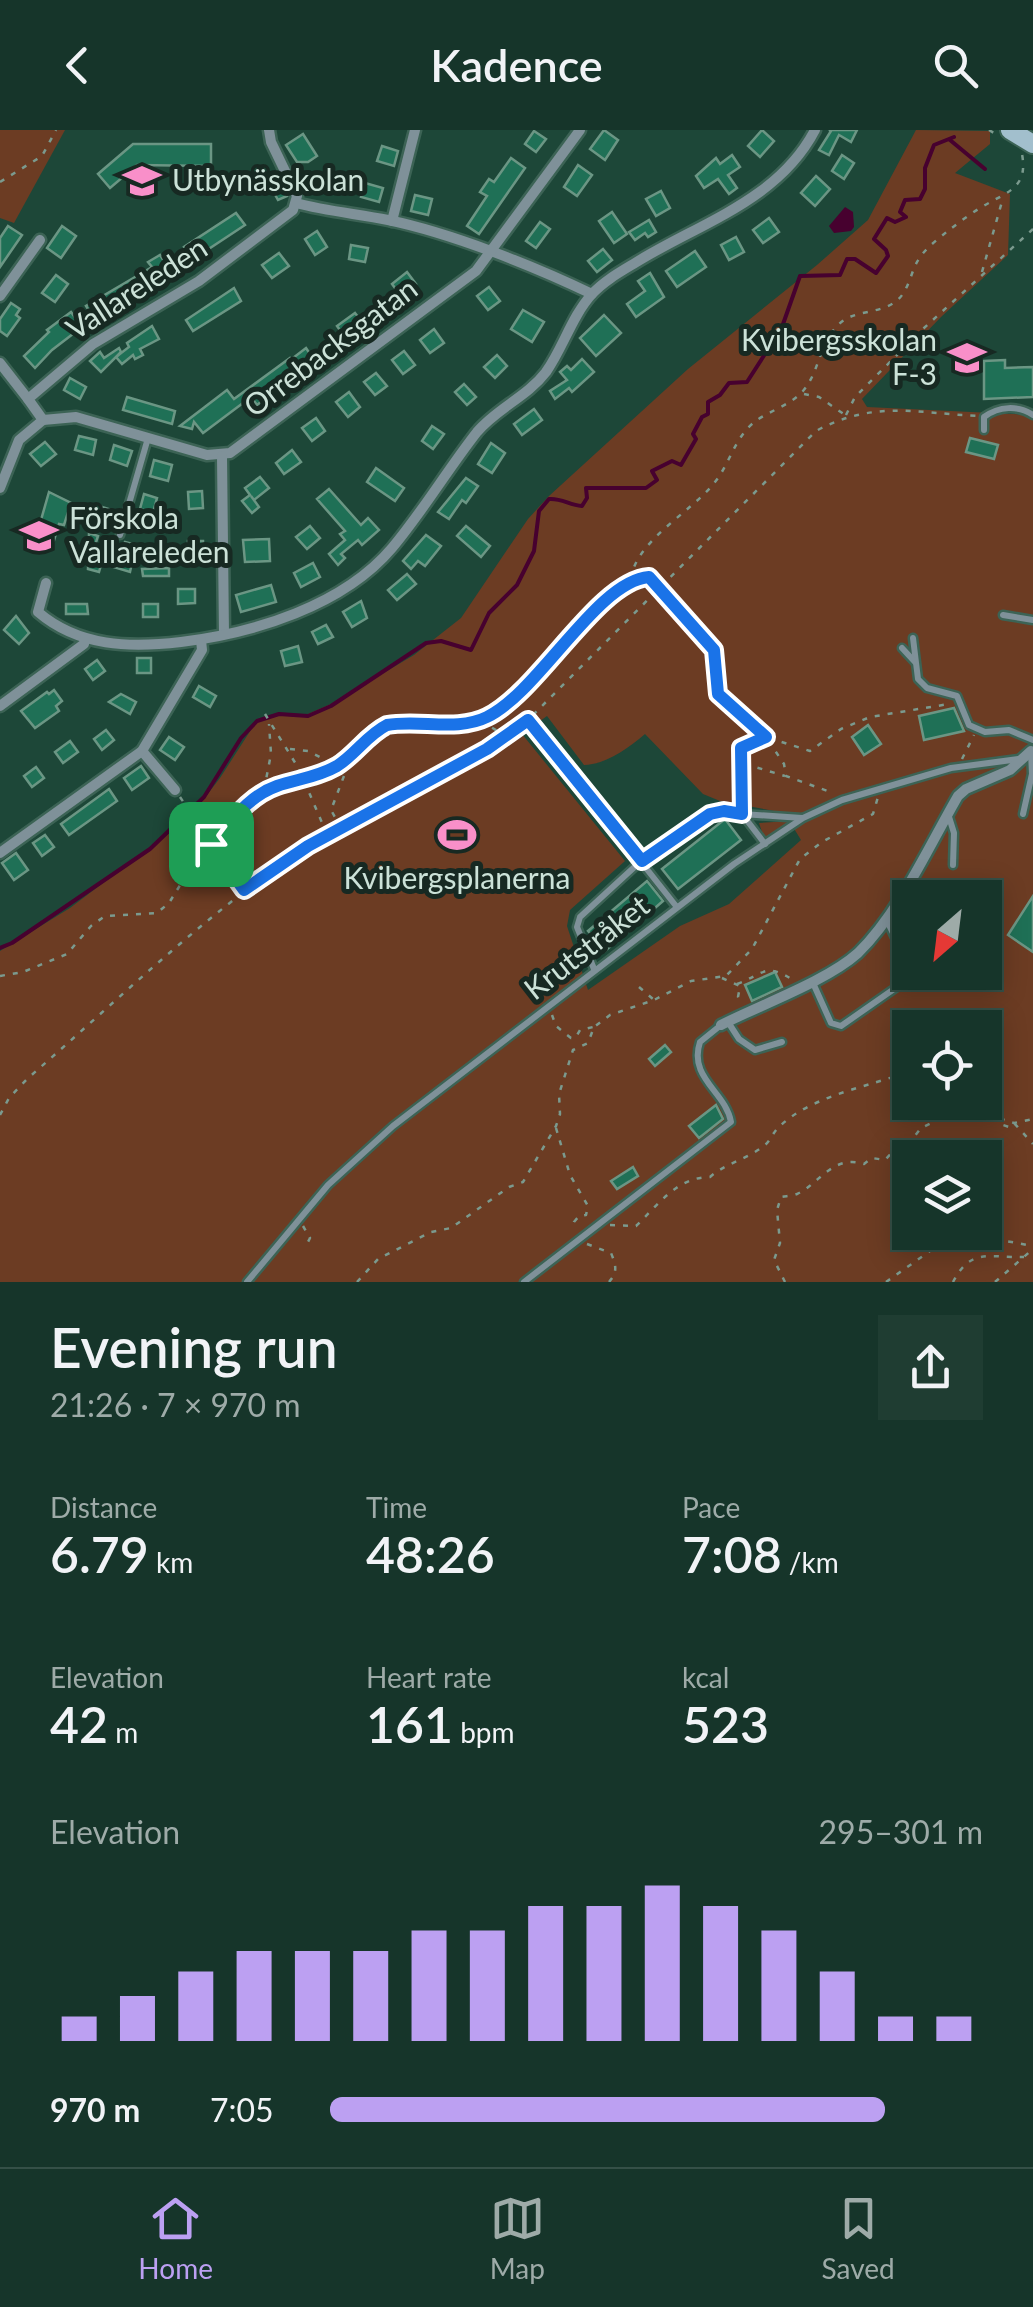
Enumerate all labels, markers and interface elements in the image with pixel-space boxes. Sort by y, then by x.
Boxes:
icon: back [50,38,105,93]
text: Kadence [430,38,603,92]
icon: search [928,38,983,93]
school or university icon: Utbynässkolan [121,160,163,202]
place label: Utbynässkolan [172,161,364,197]
street label: Vallareleden [59,229,213,346]
street label: Orrebacksgatan [236,270,424,423]
place label: Kvibergsskolan F-3 [741,321,937,391]
school or university icon: Kvibergsskolan F-3 [946,337,988,379]
place label: Förskola Vallareleden [69,499,230,569]
school or university icon: Förskola Vallareleden [18,515,60,557]
pin [169,802,254,887]
sports icon: Kvibergsplanerna [436,814,478,856]
icon: arrive [184,817,239,872]
place label: Kvibergsplanerna [344,859,570,895]
north arrow [892,880,1002,990]
map controls [892,880,1002,1250]
street label: Krutstråket [516,886,656,1006]
button: locate [892,1010,1002,1120]
button: layers [892,1140,1002,1250]
text: Evening run [50,1314,338,1380]
button: share [878,1315,983,1420]
text: 21:26 · 7 × 970 m [50,1385,301,1424]
text: Distance [50,1490,157,1524]
text: Time [366,1490,427,1524]
text: Pace [682,1490,740,1524]
text: 6.79 [50,1524,149,1584]
text: 48:26 [366,1524,495,1584]
text: 7:08 [682,1524,782,1584]
text: km [149,1545,193,1579]
text: /km [782,1545,839,1579]
text: Elevation [50,1660,164,1694]
text: Heart rate [366,1660,492,1694]
text: kcal [682,1660,729,1694]
text: 42 [50,1694,108,1754]
text: 161 [366,1694,453,1754]
text: 523 [682,1694,769,1754]
text: m [108,1715,138,1749]
text: bpm [453,1715,515,1749]
text: Elevation [50,1812,180,1851]
text: 295–301 m [819,1812,983,1851]
text: 970 m [50,2090,140,2129]
text: 7:05 [210,2090,274,2129]
tab: Home [138,2191,213,2285]
tab: Map [490,2191,545,2285]
tab: Saved [822,2191,895,2285]

